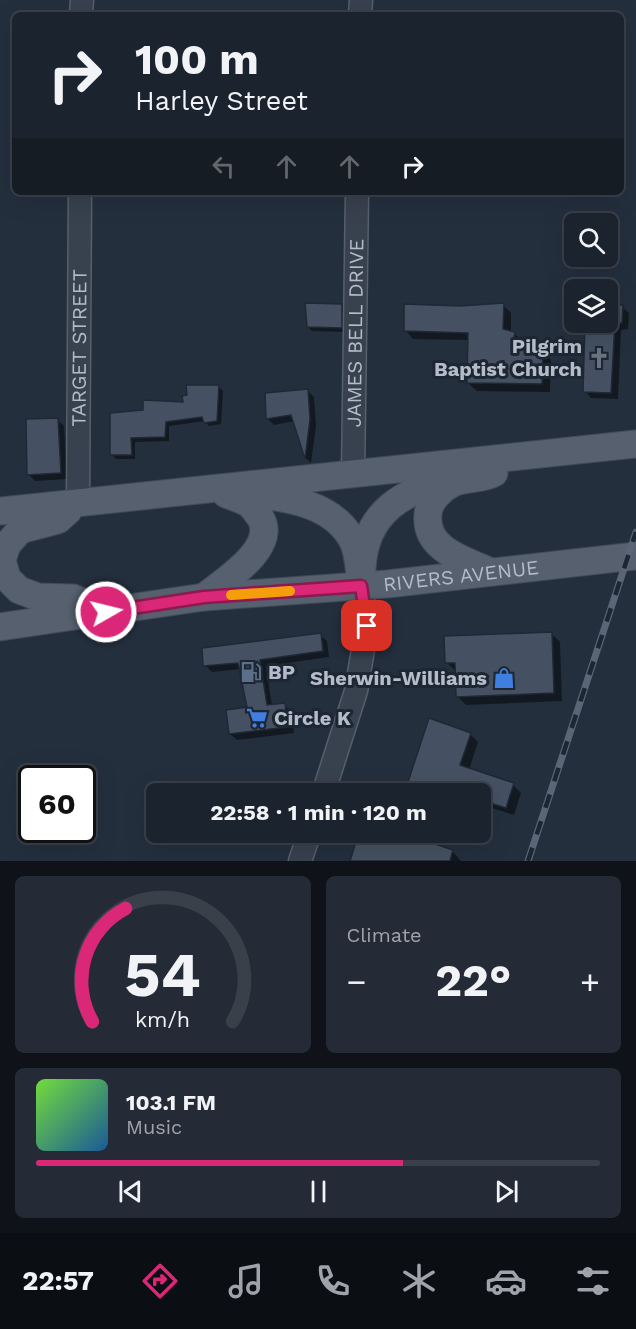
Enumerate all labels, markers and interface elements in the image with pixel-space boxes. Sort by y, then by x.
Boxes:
text: 100 m [135,35,259,84]
icon: right [36,36,114,114]
text: Harley Street [135,85,308,117]
icon: left [207,150,240,183]
icon: ahead [270,150,303,183]
icon: ahead [333,150,366,183]
icon: right [396,150,429,183]
map controls [564,213,618,333]
button: search [564,213,618,267]
street label: JAMES BELL DRIVE [342,238,368,428]
street label: TARGET STREET [66,269,92,427]
button: layers [564,279,618,333]
place label: Pilgrim Baptist Church [434,334,582,381]
church icon: Pilgrim Baptist Church [587,346,611,370]
street label: RIVERS AVENUE [382,555,540,596]
position arrow [74,580,138,644]
pin [341,600,392,651]
icon: arrive [350,609,383,642]
fuel station icon: BP [239,660,263,684]
place label: BP [268,660,295,684]
place label: Sherwin-Williams [310,666,487,690]
shop icon: Sherwin-Williams [492,666,516,690]
supermarket icon: Circle K [245,706,269,730]
place label: Circle K [274,706,351,730]
speed limit sign: 60 [18,765,96,843]
text: 22:58 · 1 min · 120 m [210,800,427,825]
text: Climate [347,923,422,947]
text: 54 [124,938,201,1011]
text: 22° [435,954,511,1007]
text: − [347,962,366,1001]
text: + [580,962,600,1001]
text: km/h [135,1007,190,1032]
text: 103.1 FM [126,1090,216,1115]
text: Music [126,1115,182,1139]
icon: previous [114,1175,147,1208]
icon: pause [302,1175,335,1208]
icon: next [490,1175,523,1208]
icon: directions [139,1260,181,1302]
icon: music [225,1260,267,1302]
icon: phone [312,1260,354,1302]
icon: climate [398,1260,440,1302]
icon: car [485,1260,527,1302]
icon: filters [572,1260,614,1302]
text: 22:57 [22,1265,94,1297]

